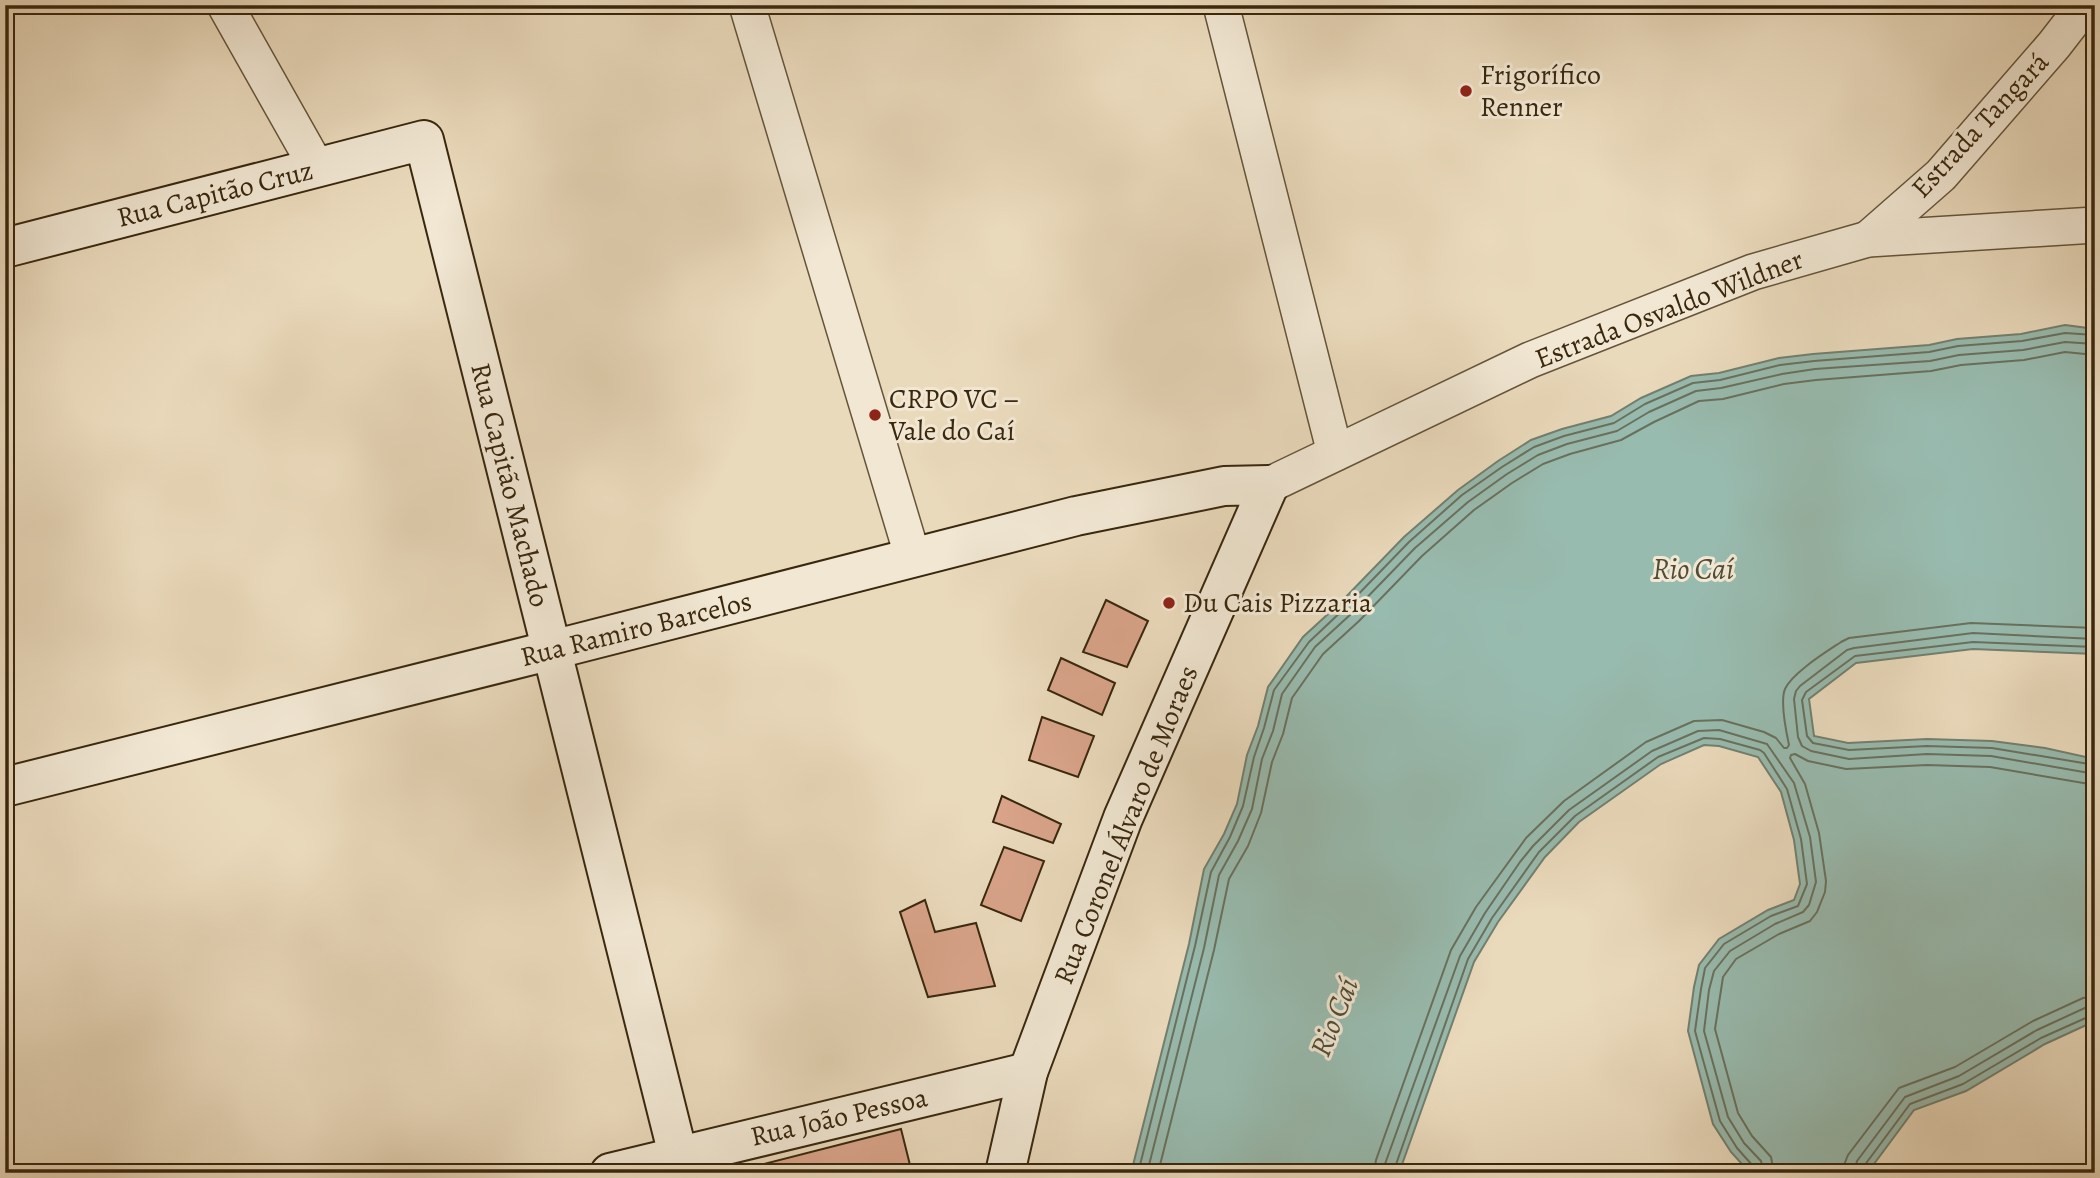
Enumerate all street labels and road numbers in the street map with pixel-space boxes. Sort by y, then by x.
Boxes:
street label: Estrada Tangará [1902,44,2058,206]
street label: Rua Capitão Cruz [113,151,317,237]
street label: Estrada Osvaldo Wildner [1529,240,1809,378]
street label: Rua Capitão Machado [461,359,559,611]
street label: Rua Ramiro Barcelos [516,582,756,676]
street label: Rua Coronel Álvaro de Moraes [1045,660,1207,990]
street label: Rua João Pessoa [747,1078,931,1156]

